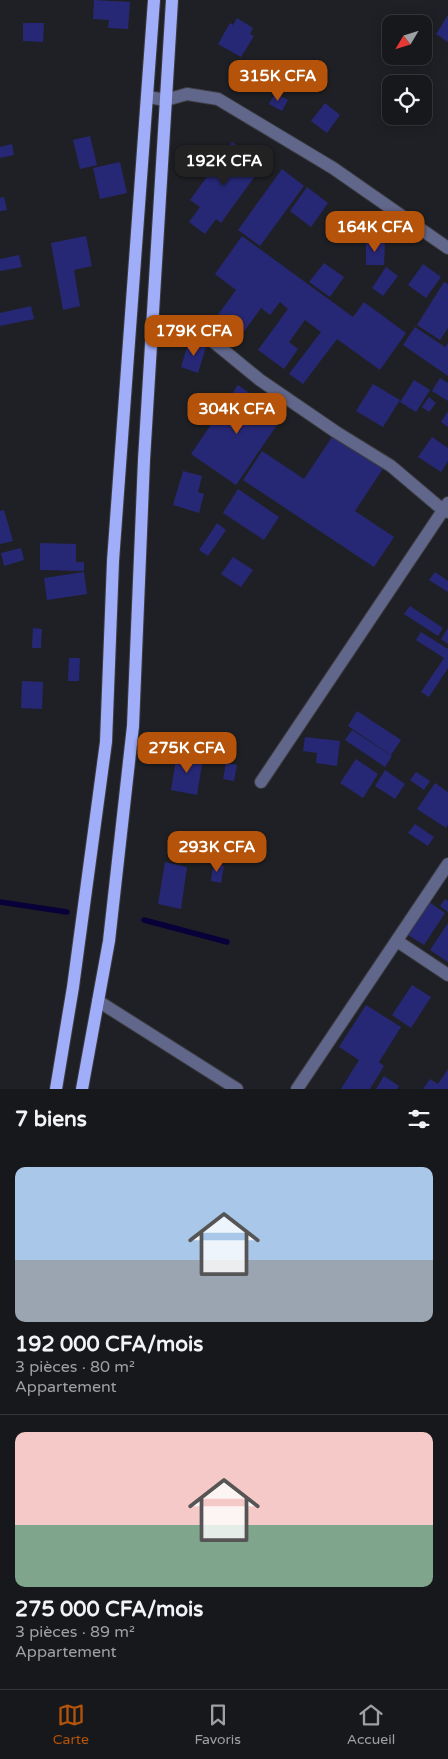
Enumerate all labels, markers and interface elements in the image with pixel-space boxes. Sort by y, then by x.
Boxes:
north arrow [382,15,432,65]
map controls [382,15,432,125]
pin: 315K CFA [226,59,330,102]
text: 315K CFA [240,66,316,86]
button: locate [382,75,432,125]
pin: 192K CFA [172,144,276,187]
text: 192K CFA [186,151,262,171]
pin: 164K CFA [323,210,427,253]
text: 164K CFA [337,217,413,237]
pin: 179K CFA [142,314,246,357]
text: 179K CFA [156,321,232,341]
pin: 304K CFA [185,392,289,435]
text: 304K CFA [199,399,275,419]
pin: 275K CFA [135,732,239,774]
text: 275K CFA [149,738,225,758]
pin: 293K CFA [165,830,269,873]
text: 293K CFA [179,837,255,857]
icon: filters [405,1105,433,1133]
text: 7 biens [15,1107,87,1132]
icon: home [179,1199,269,1289]
text: 192 000 CFA/mois [15,1332,203,1357]
text: 3 pièces · 80 m² [15,1357,135,1377]
text: Appartement [15,1377,117,1397]
icon: home [179,1465,269,1555]
text: 275 000 CFA/mois [15,1597,203,1622]
text: 3 pièces · 89 m² [15,1622,135,1642]
text: Appartement [15,1642,117,1662]
tab: Carte [53,1701,89,1748]
tab: Favoris [194,1701,241,1748]
tab: Accueil [347,1701,395,1748]

